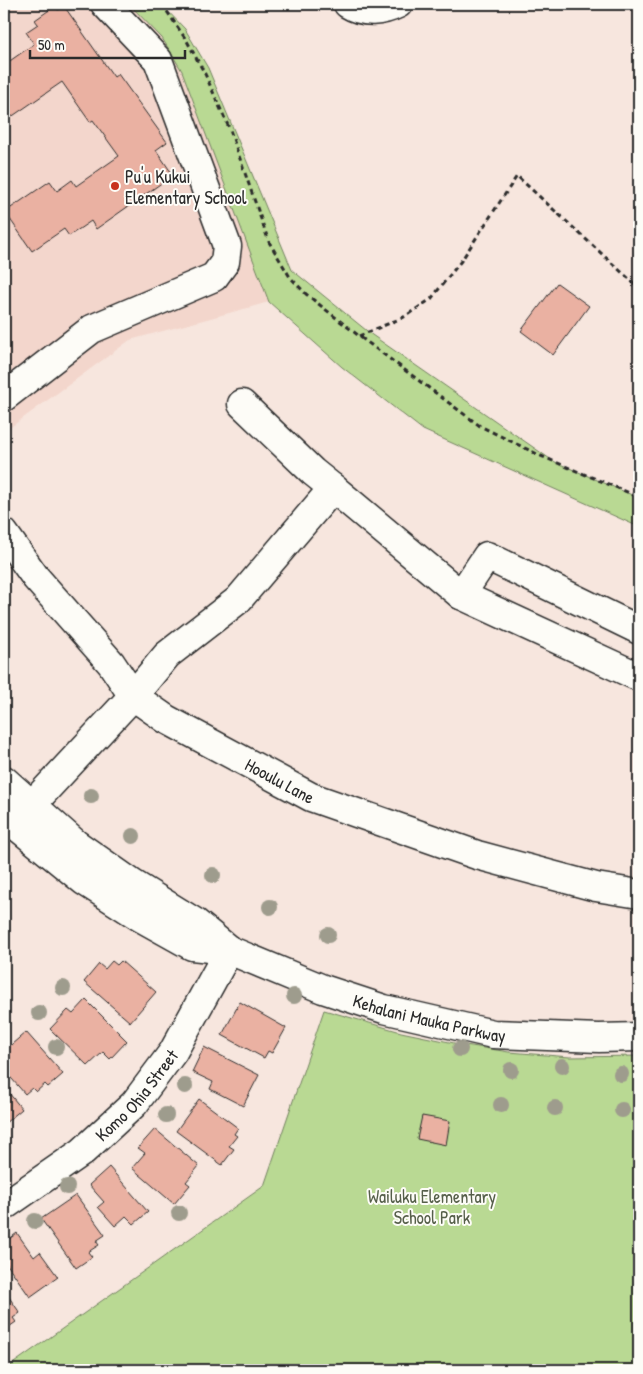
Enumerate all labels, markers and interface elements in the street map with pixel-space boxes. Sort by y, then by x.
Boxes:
scale bar [30,28,185,60]
text: 50 m [38,34,65,55]
place label: Pu'u Kukui Elementary School [125,164,247,210]
marker: Pu'u Kukui Elementary School [109,180,121,192]
street label: Hooulu Lane [241,752,319,809]
street label: Kehalani Mauka Parkway [350,987,506,1047]
street label: Komo Ohia Street [89,1043,184,1147]
park label: Wailuku Elementary School Park [368,1184,496,1230]

